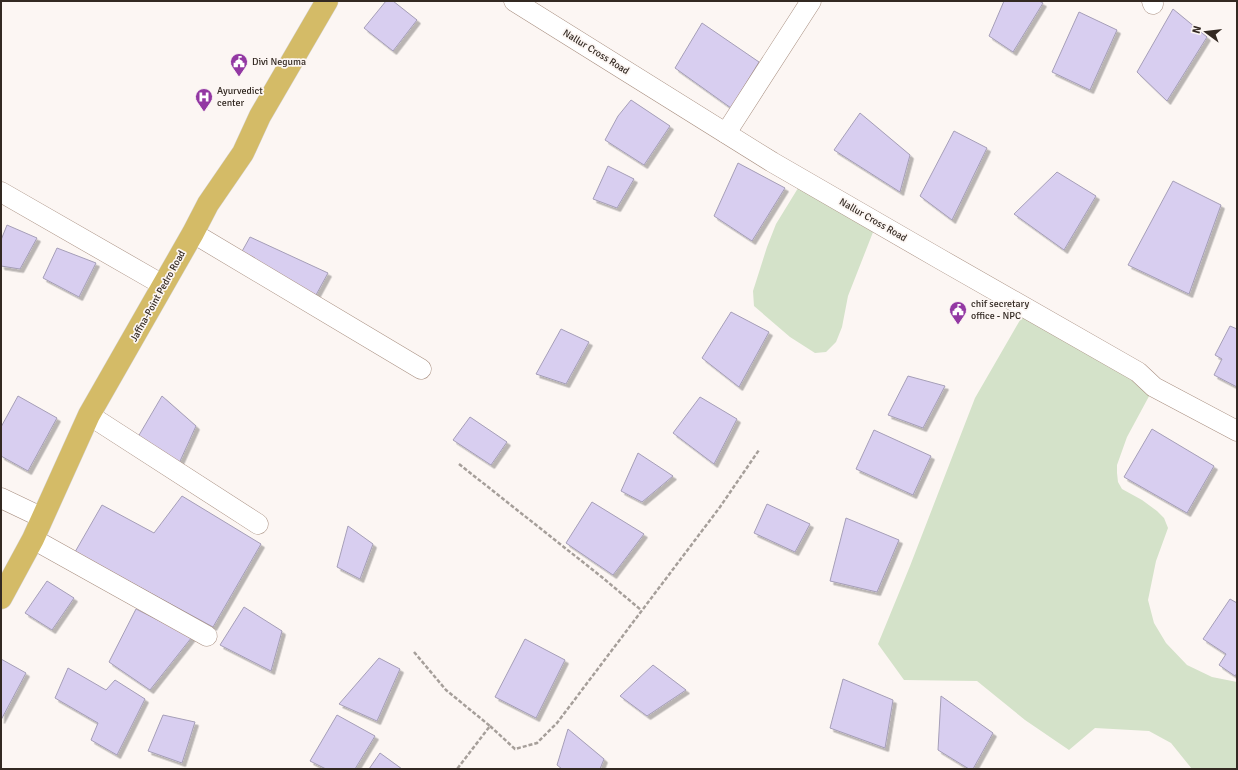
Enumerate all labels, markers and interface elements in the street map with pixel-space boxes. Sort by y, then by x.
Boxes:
north arrow [1186,12,1226,52]
text: N [1190,24,1204,35]
street label: Nallur Cross Road [561,27,631,77]
public building icon: Divi Neguma [229,52,249,77]
place label: Divi Neguma [252,56,306,68]
place label: Ayurvedict center [217,85,263,109]
hospital icon: Ayurvedict center [194,87,214,112]
street label: Nallur Cross Road [837,196,909,244]
street label: Jaffna-Point Pedro Road [128,248,188,344]
place label: chif secretary office - NPC [971,298,1029,322]
public building icon: chif secretary office - NPC [948,300,968,325]

